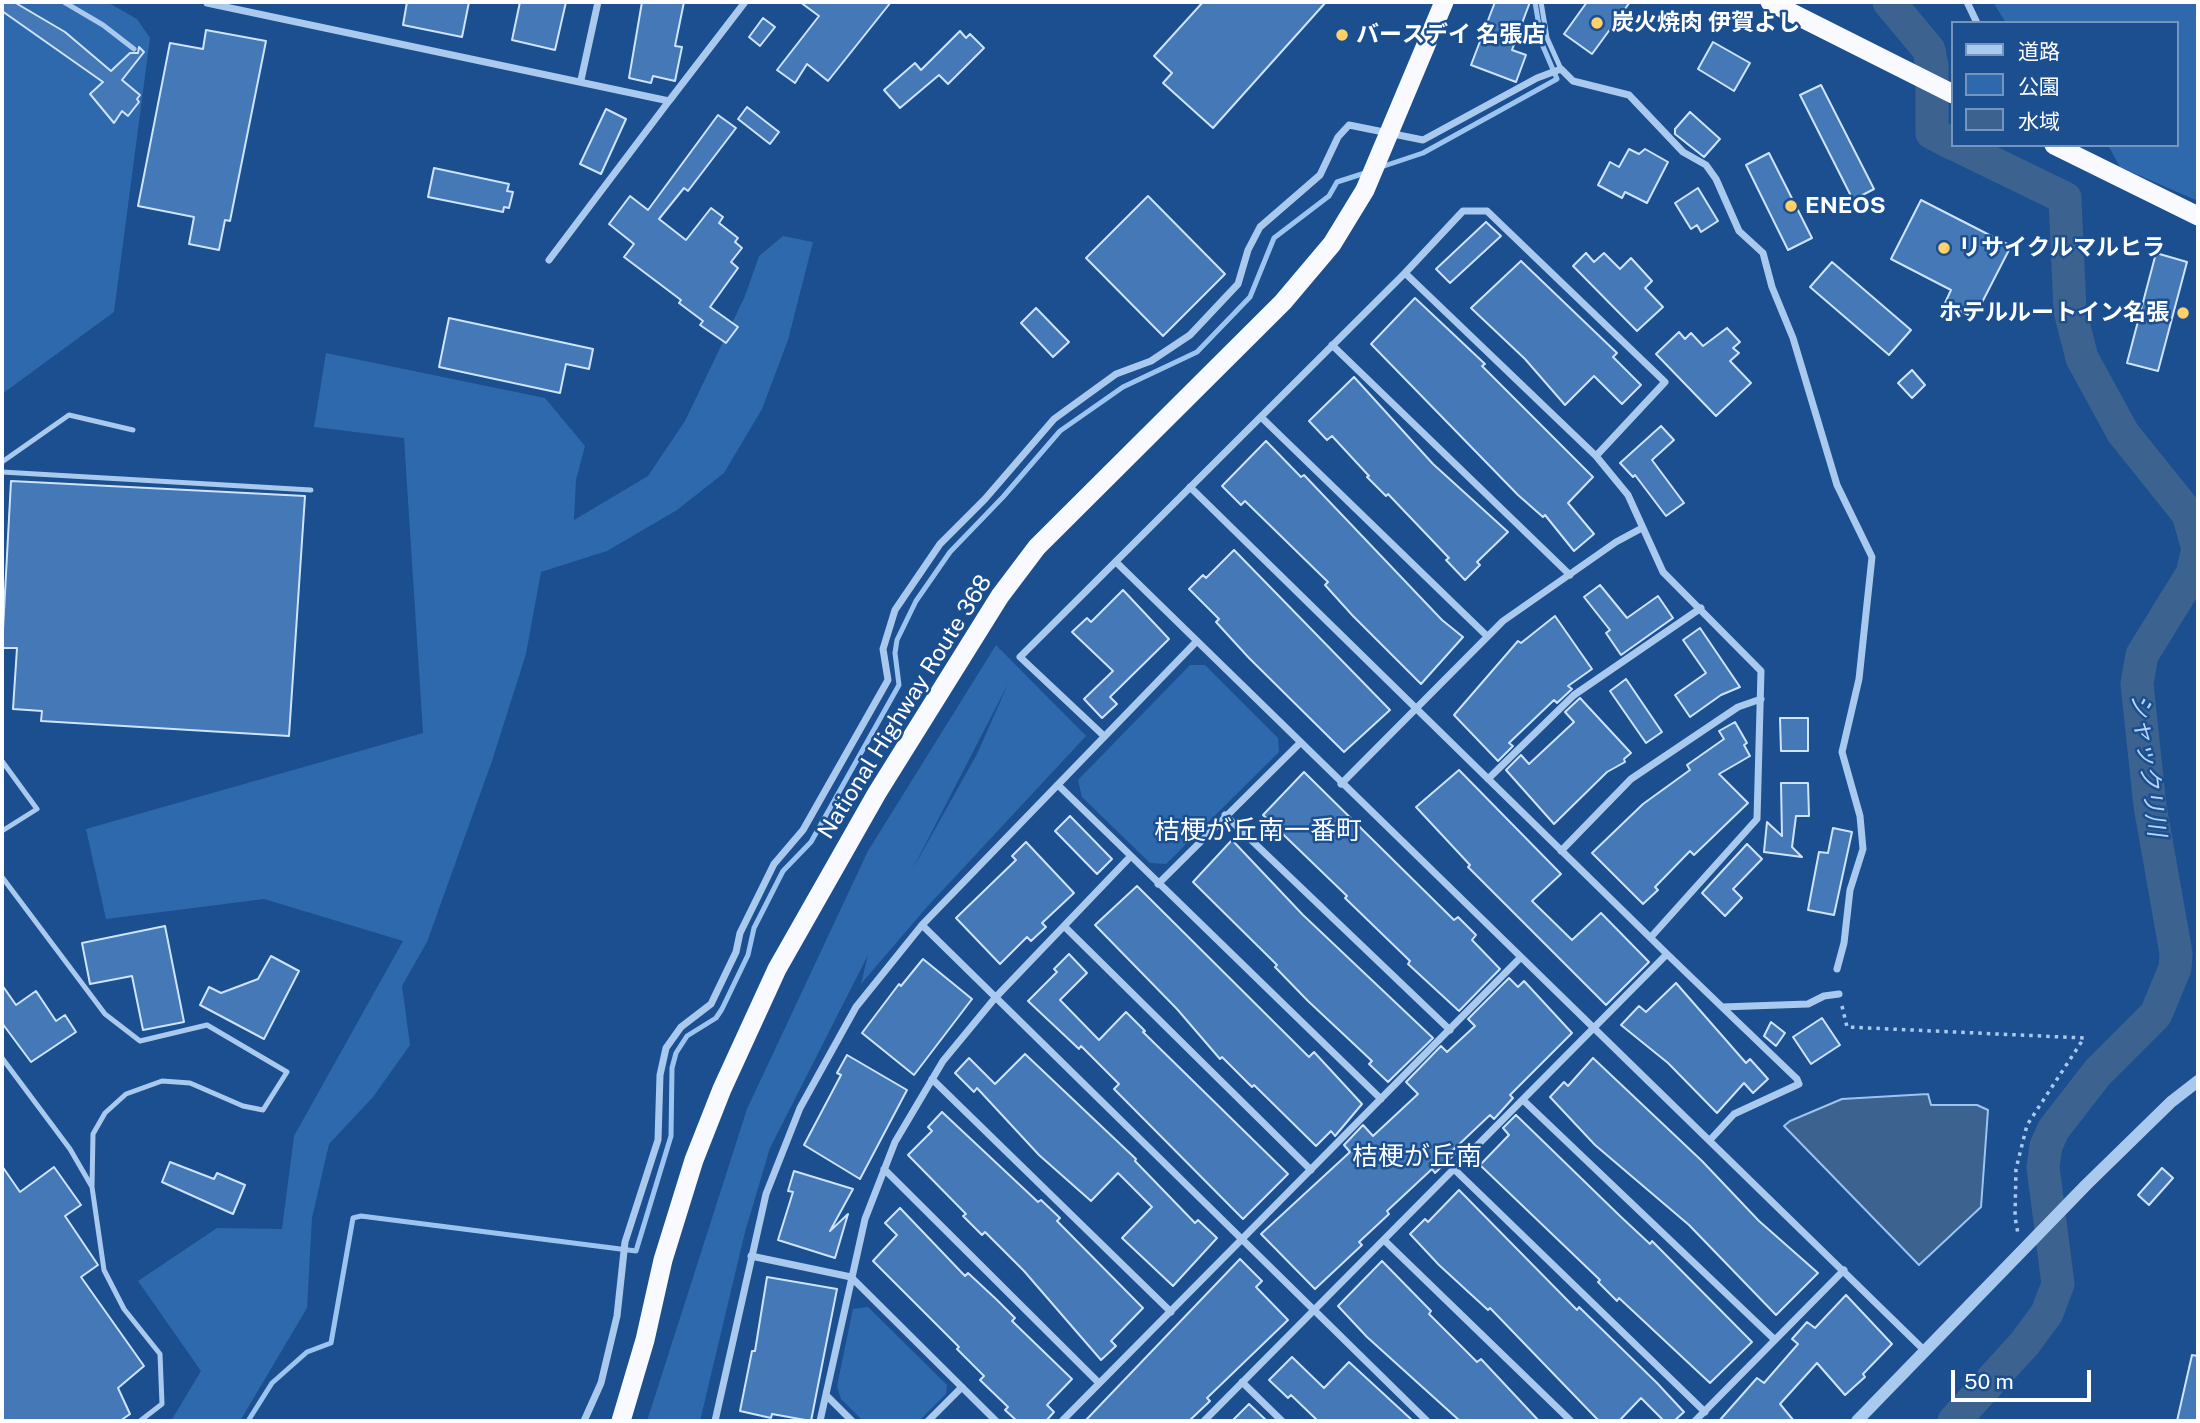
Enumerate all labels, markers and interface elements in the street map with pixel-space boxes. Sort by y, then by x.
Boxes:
place label: 炭火焼肉 伊賀よし [1611,9,1800,37]
marker: 炭火焼肉 伊賀よし [1589,15,1605,31]
place label: バースデイ 名張店 [1356,21,1545,49]
legend [1952,21,2179,147]
marker: バースデイ 名張店 [1334,27,1350,43]
text: 道路 [2018,39,2060,64]
text: 公園 [2018,74,2060,99]
text: 水域 [2018,109,2060,134]
place label: ENEOS [1805,192,1886,220]
marker: ENEOS [1783,198,1799,214]
place label: リサイクルマルヒラ [1958,234,2165,262]
marker: リサイクルマルヒラ [1936,240,1952,256]
place label: ホテルルートイン名張 [1939,299,2169,327]
marker: ホテルルートイン名張 [2175,305,2191,321]
street label: National Highway Route 368 [812,570,998,844]
water label: シャックリ川 [2125,692,2171,838]
district label: 桔梗が丘南一番町 [1154,815,1362,847]
district label: 桔梗が丘南 [1352,1141,1482,1173]
scale bar [1955,1356,2095,1400]
text: 50 m [1964,1369,2014,1394]

